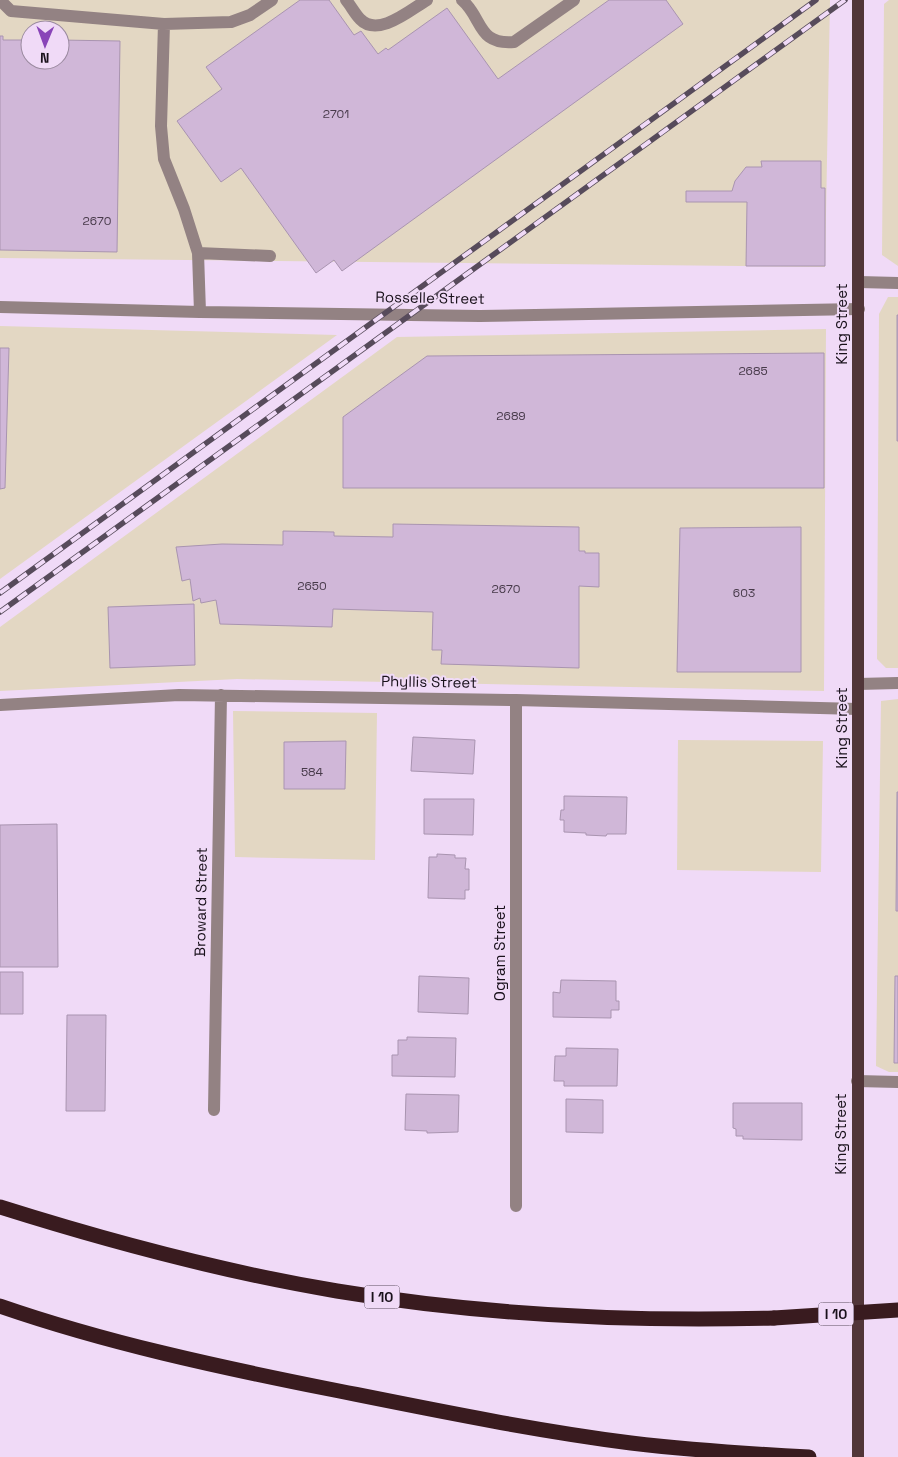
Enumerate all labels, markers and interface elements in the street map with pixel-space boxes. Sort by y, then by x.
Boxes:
north arrow [20,20,70,70]
text: N [40,49,50,67]
house number: 2701 [323,106,349,122]
house number: 2670 [83,213,111,229]
street label: King Street [832,283,851,365]
street label: Rosselle Street [375,287,485,308]
house number: 2685 [738,363,768,379]
house number: 2689 [496,408,526,424]
house number: 2650 [297,578,327,594]
house number: 2670 [492,581,520,597]
house number: 603 [733,585,755,601]
street label: Phyllis Street [381,671,477,692]
street label: King Street [832,687,851,769]
house number: 584 [301,764,324,780]
street label: Broward Street [190,847,211,957]
street label: Ogram Street [490,905,509,1001]
street label: King Street [831,1093,850,1175]
road number: I 10 [364,1285,400,1308]
road number: I 10 [818,1302,854,1326]

